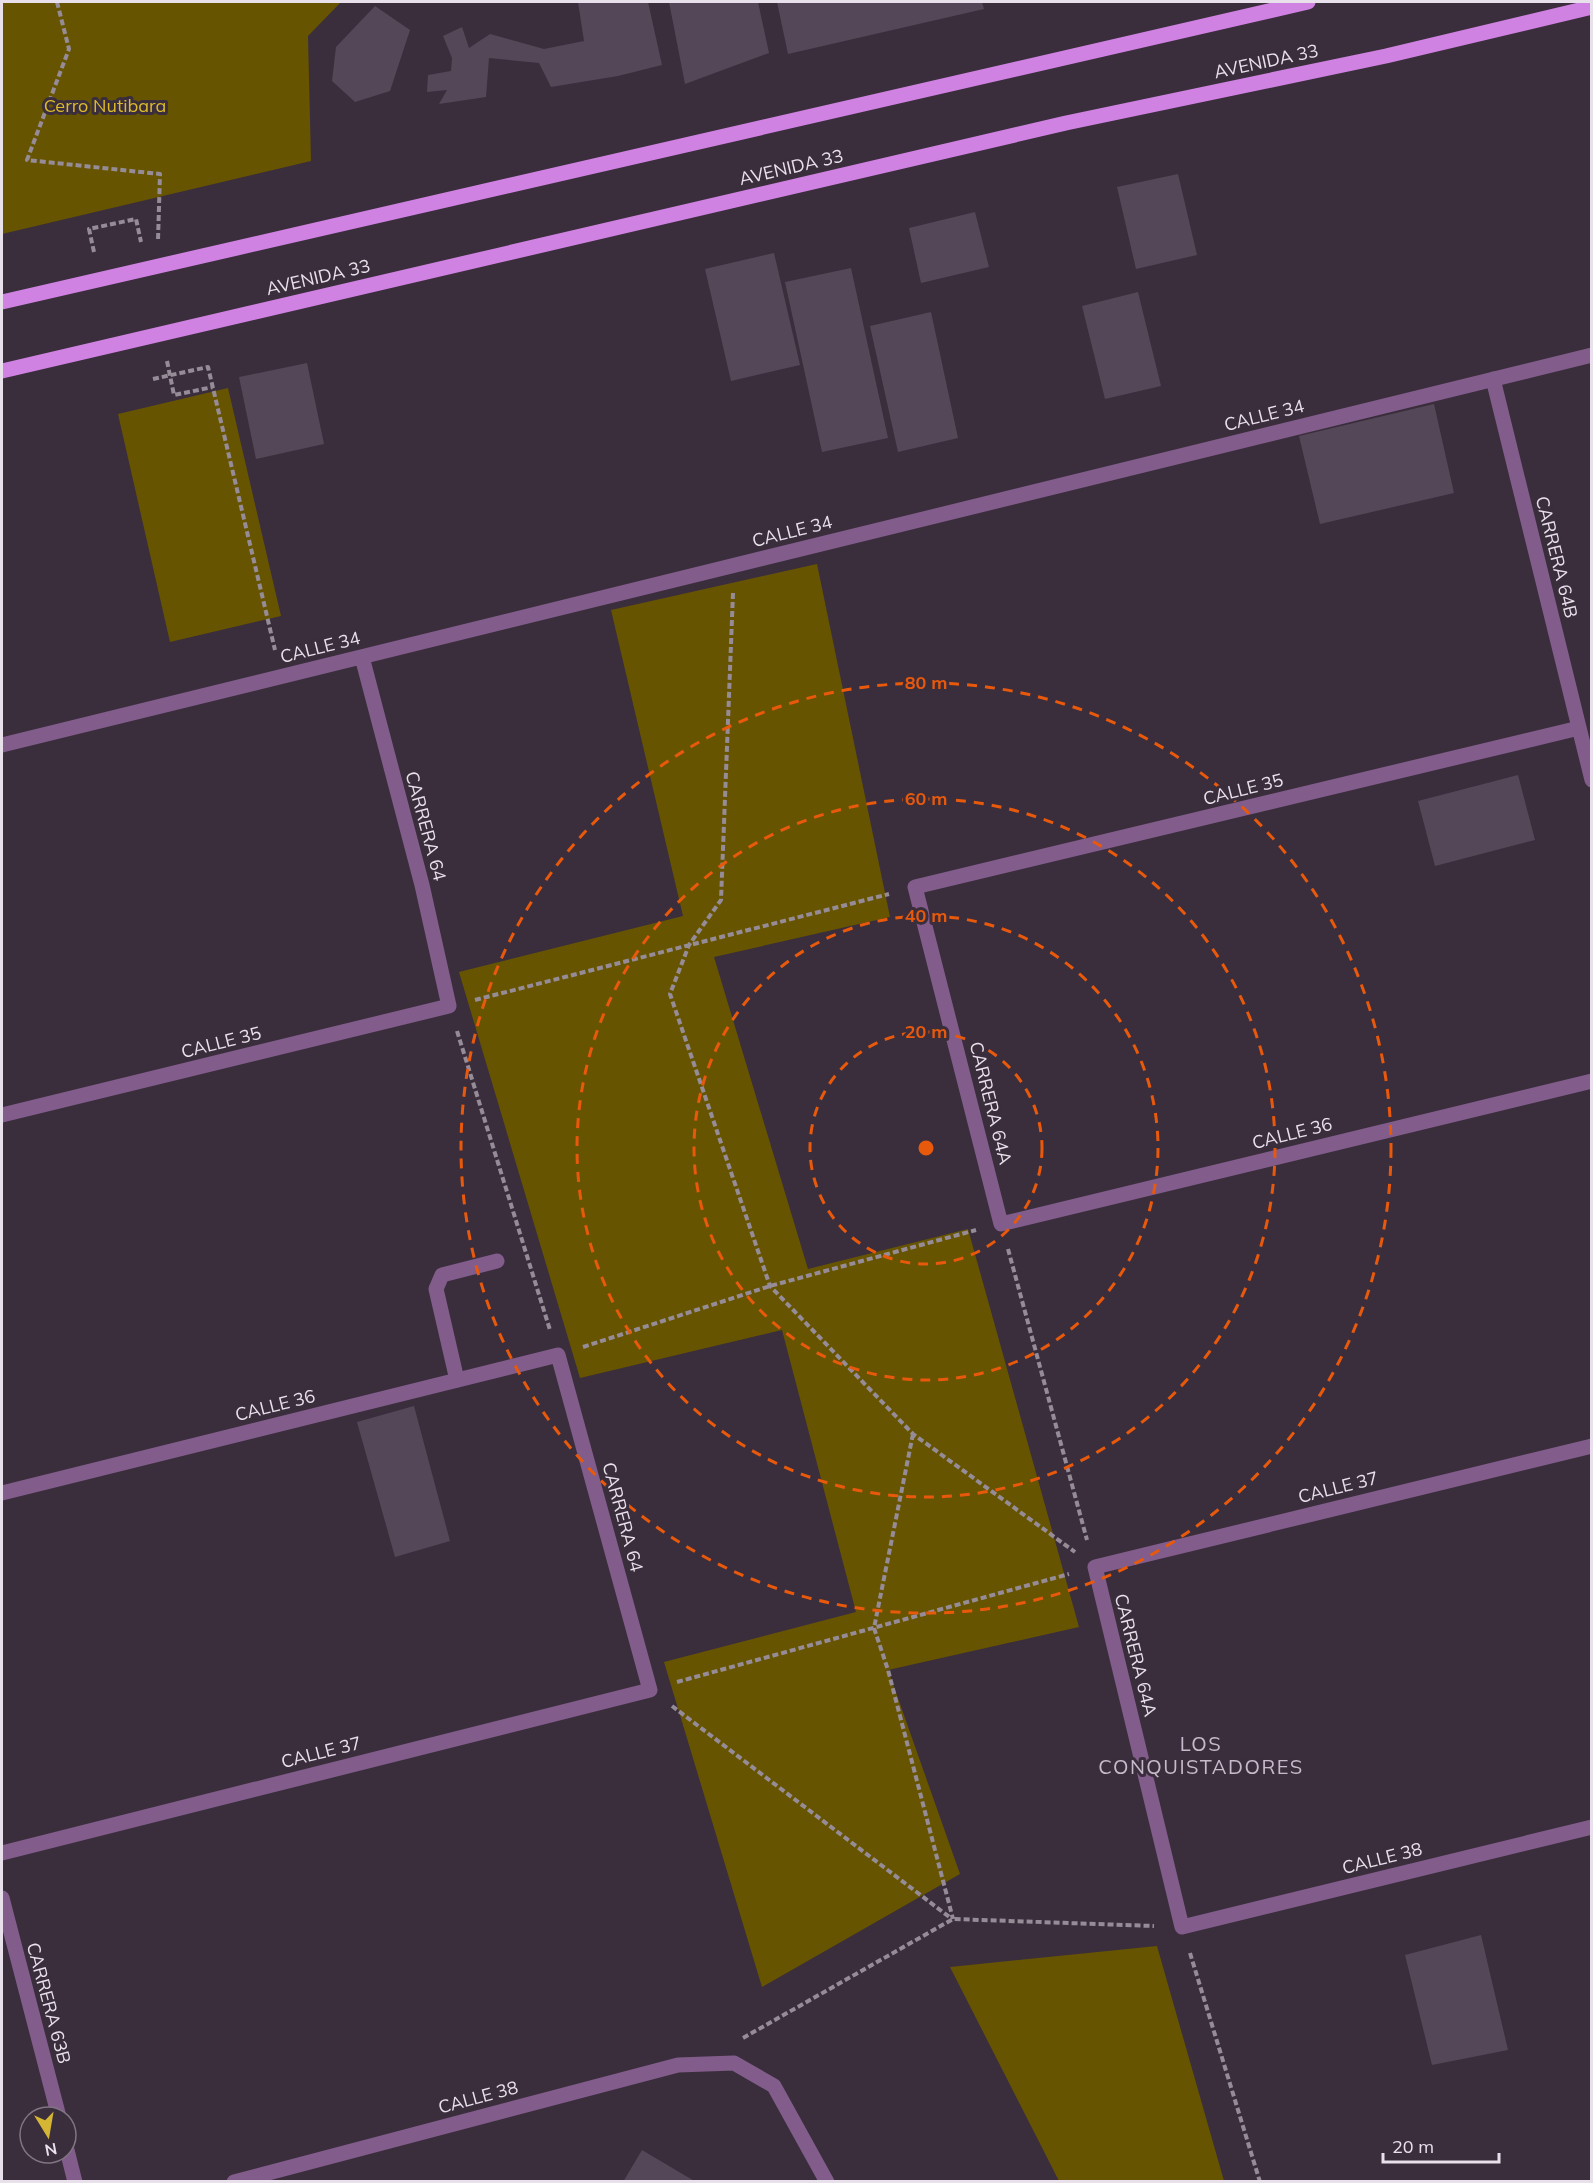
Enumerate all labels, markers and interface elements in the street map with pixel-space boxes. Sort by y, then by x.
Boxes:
street label: AVENIDA 33 [1212,39,1320,83]
park label: Cerro Nutibara [44,94,166,117]
street label: AVENIDA 33 [737,144,845,190]
street label: AVENIDA 33 [264,254,372,300]
street label: CALLE 34 [1222,394,1307,436]
street label: CARRERA 64B [1531,494,1583,620]
street label: CALLE 34 [750,510,835,552]
street label: CALLE 34 [278,626,363,668]
text: 80 m [905,671,947,694]
street label: CALLE 35 [1201,768,1286,810]
street label: CARRERA 64 [400,769,452,884]
text: 60 m [905,787,947,810]
text: 40 m [905,904,947,927]
text: 20 m [905,1020,947,1043]
street label: CALLE 35 [179,1021,264,1063]
street label: CARRERA 64A [965,1039,1017,1167]
street label: CALLE 36 [1250,1112,1334,1154]
centre of rings [916,1138,936,1158]
street label: CALLE 36 [233,1384,317,1426]
street label: CARRERA 64 [597,1460,649,1575]
street label: CALLE 37 [1296,1466,1380,1508]
street label: CARRERA 64A [1110,1591,1162,1719]
street label: CALLE 37 [279,1731,363,1773]
district label: LOS CONQUISTADORES [1098,1731,1304,1779]
street label: CALLE 38 [1340,1837,1424,1879]
street label: CARRERA 63B [22,1940,76,2066]
street label: CALLE 38 [436,2075,520,2119]
north arrow [18,2105,78,2165]
scale bar [1383,2126,1498,2164]
text: 20 m [1392,2135,1434,2158]
text: N [43,2139,59,2161]

